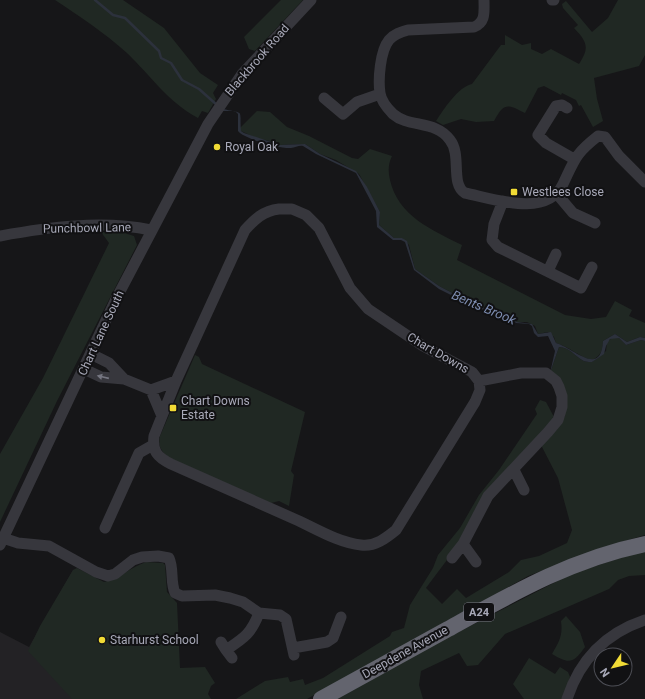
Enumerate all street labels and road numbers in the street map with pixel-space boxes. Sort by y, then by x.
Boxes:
street label: Blackbrook Road [222,21,292,99]
street label: Punchbowl Lane [43,220,131,236]
street label: Chart Lane South [75,288,127,378]
street label: Chart Downs [405,330,471,376]
road number: A24 [464,603,494,621]
street label: Deepdene Avenue [360,623,450,681]

